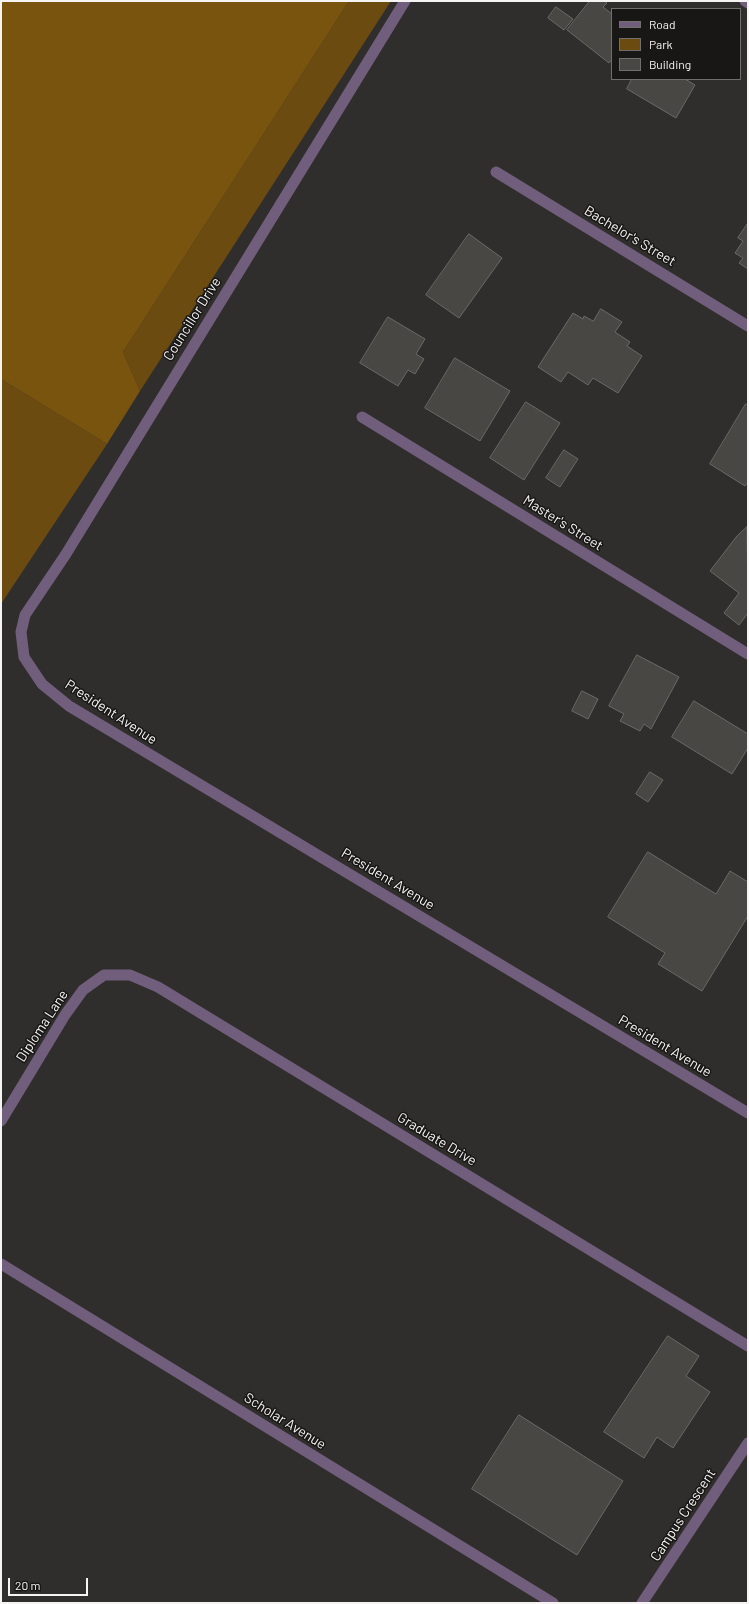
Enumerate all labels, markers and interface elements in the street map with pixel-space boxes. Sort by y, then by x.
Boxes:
legend [611,8,741,80]
text: Road [649,17,676,31]
text: Park [649,37,673,51]
text: Building [649,57,691,71]
street label: Bachelor's Street [581,202,679,270]
street label: Councillor Drive [160,274,224,364]
street label: Master's Street [520,492,606,554]
street label: President Avenue [62,676,160,748]
street label: President Avenue [338,845,438,913]
street label: Diploma Lane [13,987,71,1065]
street label: President Avenue [615,1012,715,1080]
street label: Graduate Drive [394,1109,480,1169]
street label: Scholar Avenue [241,1389,329,1453]
street label: Campus Crescent [647,1466,719,1564]
scale bar [10,1570,90,1596]
text: 20 m [15,1578,41,1592]

